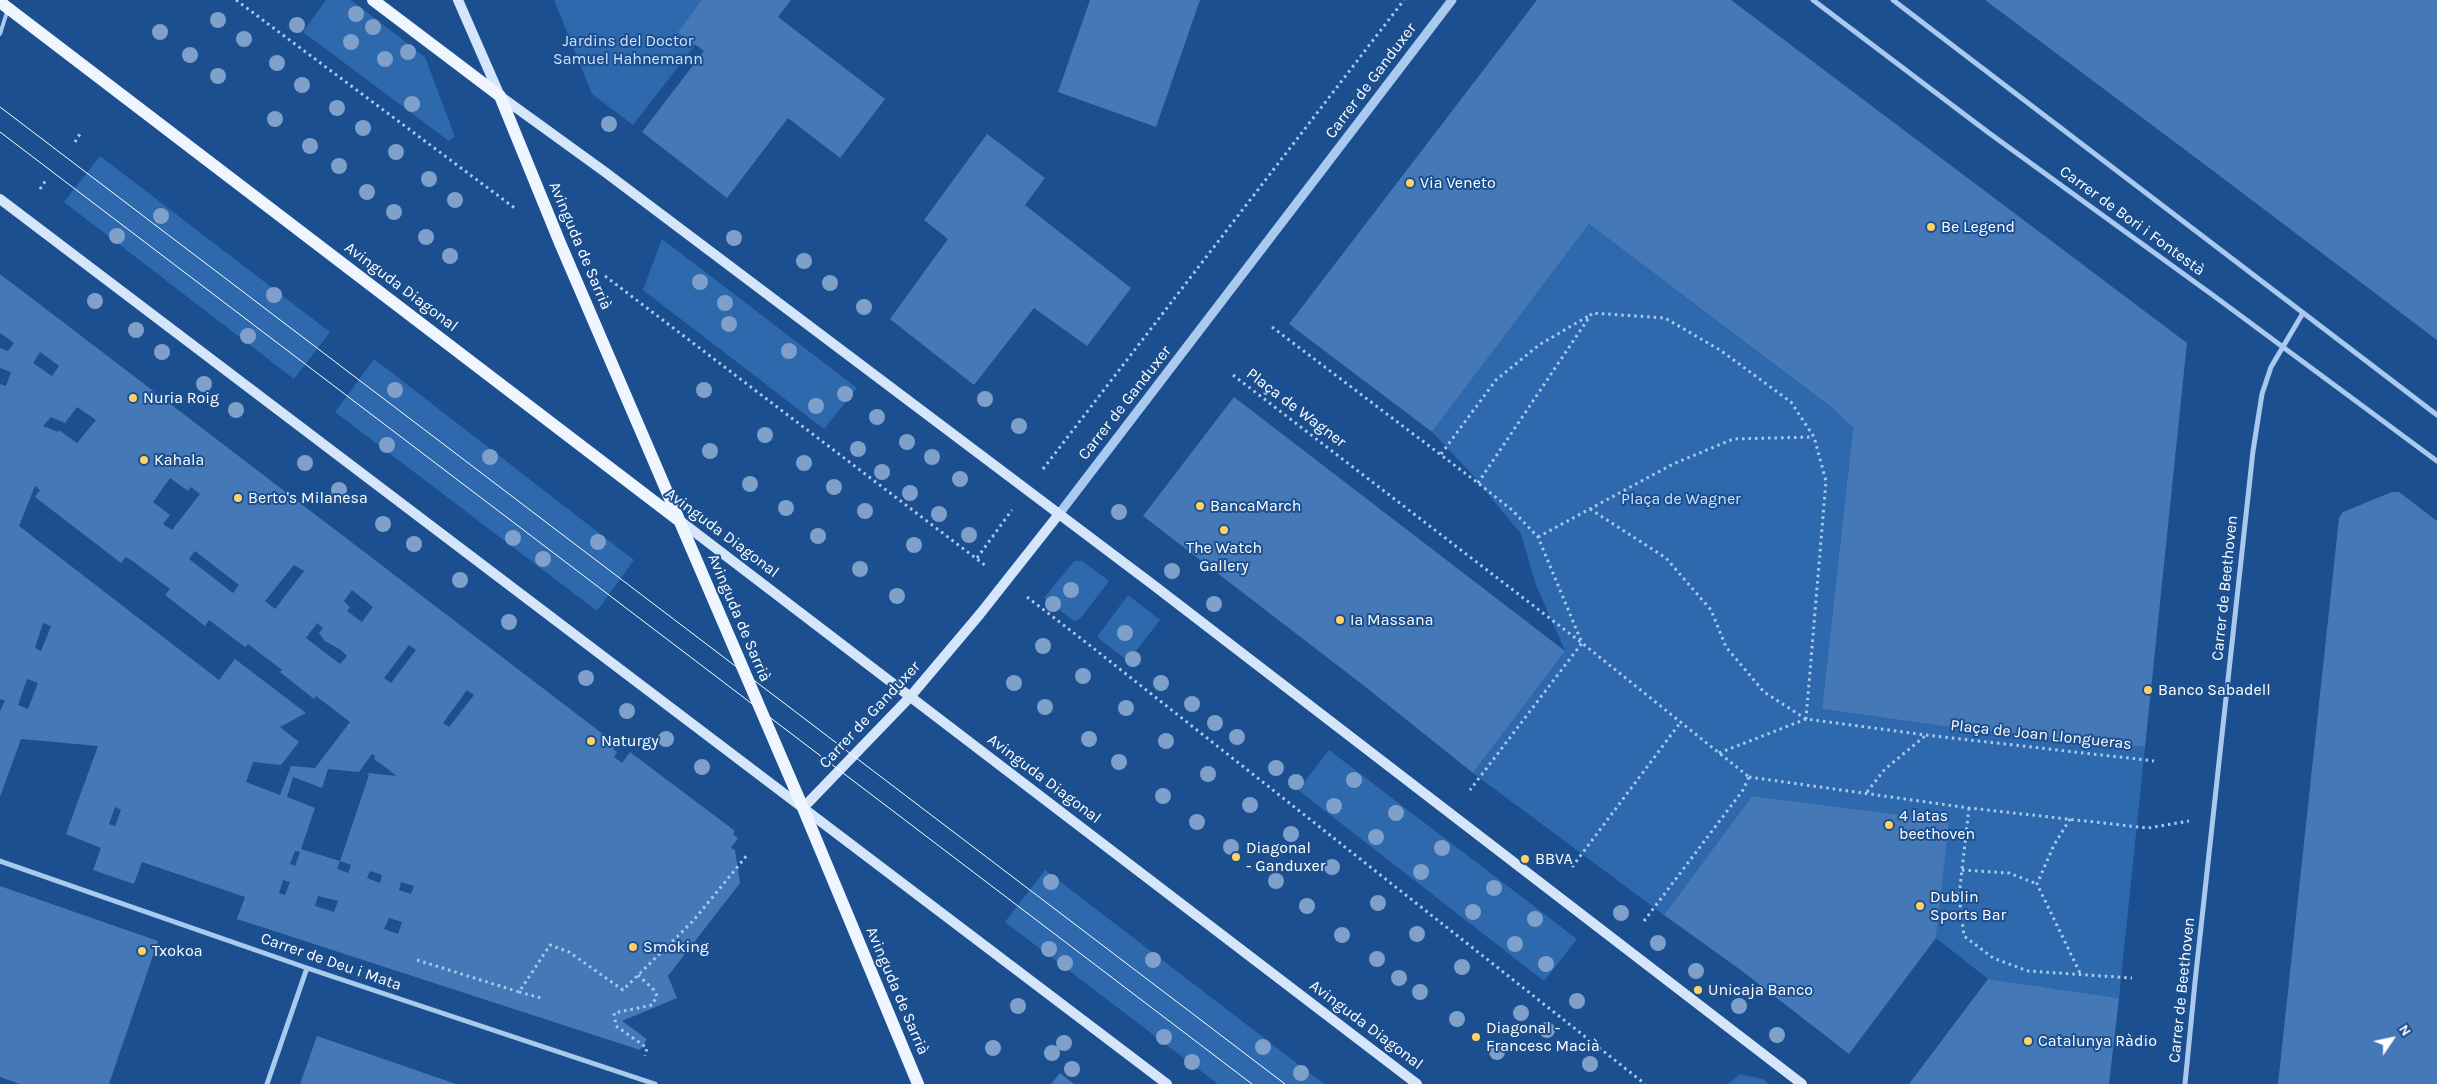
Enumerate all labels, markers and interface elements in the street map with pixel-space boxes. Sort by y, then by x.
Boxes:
street label: Carrer de Ganduxer [1321,19,1421,143]
park label: Jardins del Doctor Samuel Hahnemann [553,31,703,69]
street label: Carrer de Bori i Fontestà [2056,162,2208,280]
place label: Via Veneto [1420,173,1496,193]
marker: Via Veneto [1404,177,1416,189]
street label: Avinguda de Sarrià [544,179,616,313]
place label: Be Legend [1941,217,2015,237]
marker: Be Legend [1925,221,1937,233]
street label: Avinguda Diagonal [341,238,461,336]
street label: Carrer de Ganduxer [1074,342,1176,464]
street label: Plaça de Wagner [1242,364,1350,452]
place label: Nuria Roig [143,388,219,408]
marker: Nuria Roig [127,392,139,404]
place label: Kahala [154,450,204,470]
marker: Kahala [138,454,150,466]
street label: Avinguda Diagonal [662,484,782,582]
place label: Berto's Milanesa [248,488,368,508]
park label: Plaça de Wagner [1621,489,1741,509]
marker: Berto's Milanesa [232,492,244,504]
place label: BancaMarch [1210,496,1302,516]
marker: BancaMarch [1194,500,1206,512]
street label: Carrer de Beethoven [2208,514,2242,662]
marker: The Watch Gallery [1218,524,1230,536]
place label: The Watch Gallery [1186,538,1262,576]
street label: Avinguda de Sarrià [703,551,775,685]
place label: Ia Massana [1350,610,1434,630]
marker: Ia Massana [1334,614,1346,626]
street label: Carrer de Ganduxer [815,657,925,773]
place label: Banco Sabadell [2158,680,2271,700]
marker: Banco Sabadell [2142,684,2154,696]
street label: Plaça de Joan Llongueras [1949,716,2133,754]
street label: Avinguda Diagonal [984,730,1104,828]
place label: Naturgy [601,731,659,751]
marker: Naturgy [585,735,597,747]
place label: 4 latas beethoven [1899,806,1975,844]
marker: 4 latas beethoven [1883,819,1895,831]
place label: Diagonal - Ganduxer [1246,838,1325,876]
place label: BBVA [1535,849,1573,869]
marker: Diagonal - Ganduxer [1230,851,1242,863]
marker: BBVA [1519,853,1531,865]
place label: Dublin Sports Bar [1930,887,2006,925]
marker: Dublin Sports Bar [1914,900,1926,912]
street label: Carrer de Beethoven [2165,916,2199,1064]
street label: Avinguda de Sarrià [861,924,933,1058]
street label: Carrer de Deu i Mata [258,929,404,995]
place label: Smoking [643,937,709,957]
place label: Txokoa [152,941,203,961]
marker: Smoking [627,941,639,953]
marker: Txokoa [136,945,148,957]
street label: Avinguda Diagonal [1306,976,1426,1074]
place label: Unicaja Banco [1708,980,1813,1000]
marker: Unicaja Banco [1692,984,1704,996]
north arrow [2367,1014,2417,1064]
place label: Diagonal - Francesc Macià [1486,1018,1600,1056]
text: N [2395,1021,2415,1039]
marker: Diagonal - Francesc Macià [1470,1031,1482,1043]
place label: Catalunya Ràdio [2038,1031,2157,1051]
marker: Catalunya Ràdio [2022,1035,2034,1047]

